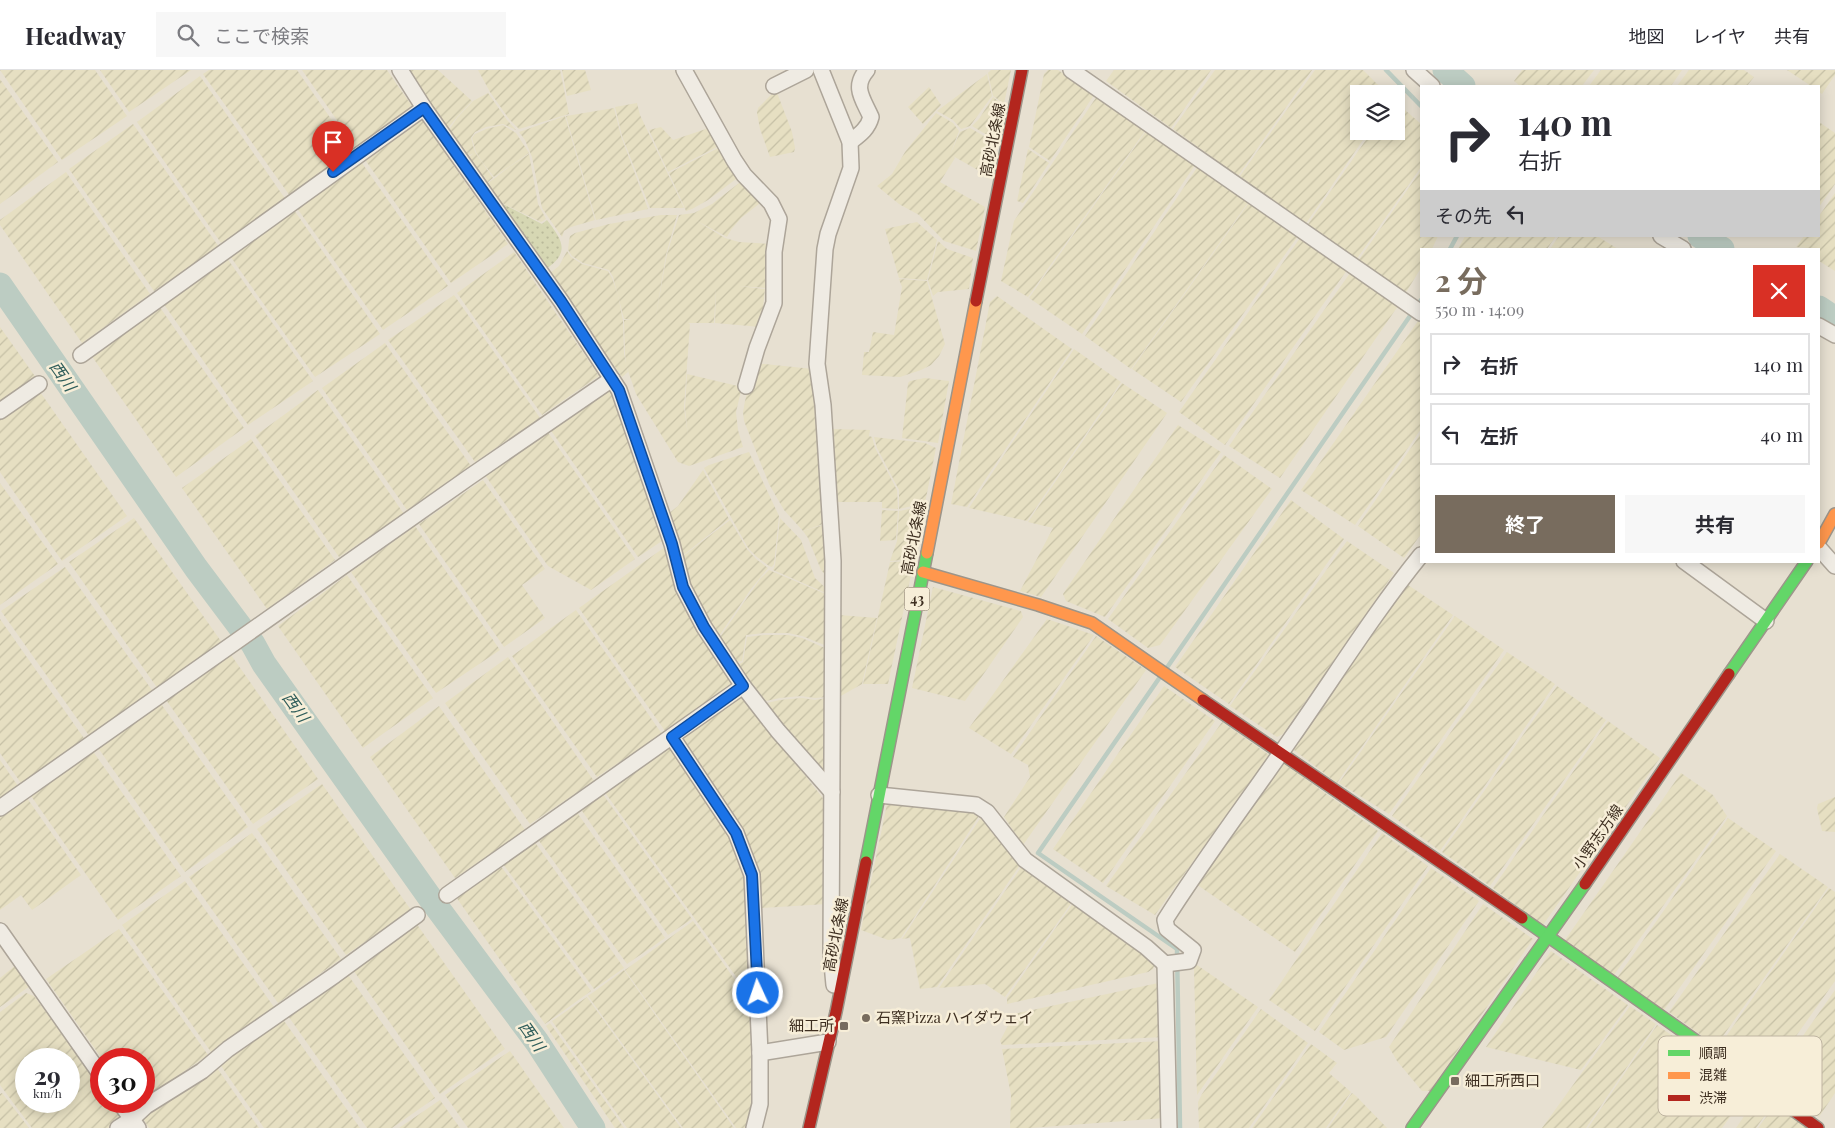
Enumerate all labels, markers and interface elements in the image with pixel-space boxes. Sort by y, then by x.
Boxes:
search box [156,12,506,57]
text: Headway [25,19,126,51]
icon: search [174,21,202,49]
text: ここで検索 [214,22,309,48]
text: 地図 [1629,24,1665,48]
text: レイヤ [1693,24,1746,48]
text: 共有 [1774,24,1810,48]
map controls [1350,85,1405,140]
button: layers [1350,85,1405,140]
text: 140 m [1518,98,1612,145]
street label: 高砂北条線 [975,101,1009,179]
icon: right [1435,105,1500,170]
pin [312,121,354,172]
icon: arrive [319,128,347,156]
text: 右折 [1518,145,1562,175]
icon: left [1502,200,1530,228]
text: その先 [1435,202,1492,228]
text: 2 分 [1435,260,1487,300]
button: close [1753,265,1805,317]
text: 550 m · 14:09 [1435,299,1524,320]
icon: right [1437,350,1465,378]
text: 140 m [1754,351,1803,377]
text: 右折 [1480,352,1518,378]
water label: 西川 [46,357,82,396]
icon: left [1437,420,1465,448]
text: 40 m [1761,421,1803,447]
text: 左折 [1480,422,1518,448]
button: 終了 [1435,495,1615,553]
button: 共有 [1625,495,1805,553]
street label: 高砂北条線 [896,499,930,577]
road number: 43 [904,588,930,610]
water label: 西川 [279,688,315,727]
street label: 小野志方線 [1567,800,1627,873]
street label: 高砂北条線 [818,896,852,974]
position arrow [731,966,783,1018]
place label: 石窯Pizza ハイダウェイ [876,1007,1034,1027]
marker: 石窯Pizza ハイダウェイ [860,1012,872,1024]
place label: 細工所 [789,1015,834,1035]
water label: 西川 [515,1017,551,1056]
marker: 細工所 [838,1020,850,1032]
legend [1658,1036,1822,1116]
text: 順調 [1699,1043,1727,1062]
speed limit sign: 30 [90,1048,155,1113]
text: 29 [34,1058,61,1091]
text: 混雑 [1699,1065,1727,1084]
place label: 細工所西口 [1465,1070,1540,1090]
marker: 細工所西口 [1449,1075,1461,1087]
text: km/h [33,1085,62,1101]
text: 渋滞 [1699,1088,1727,1107]

